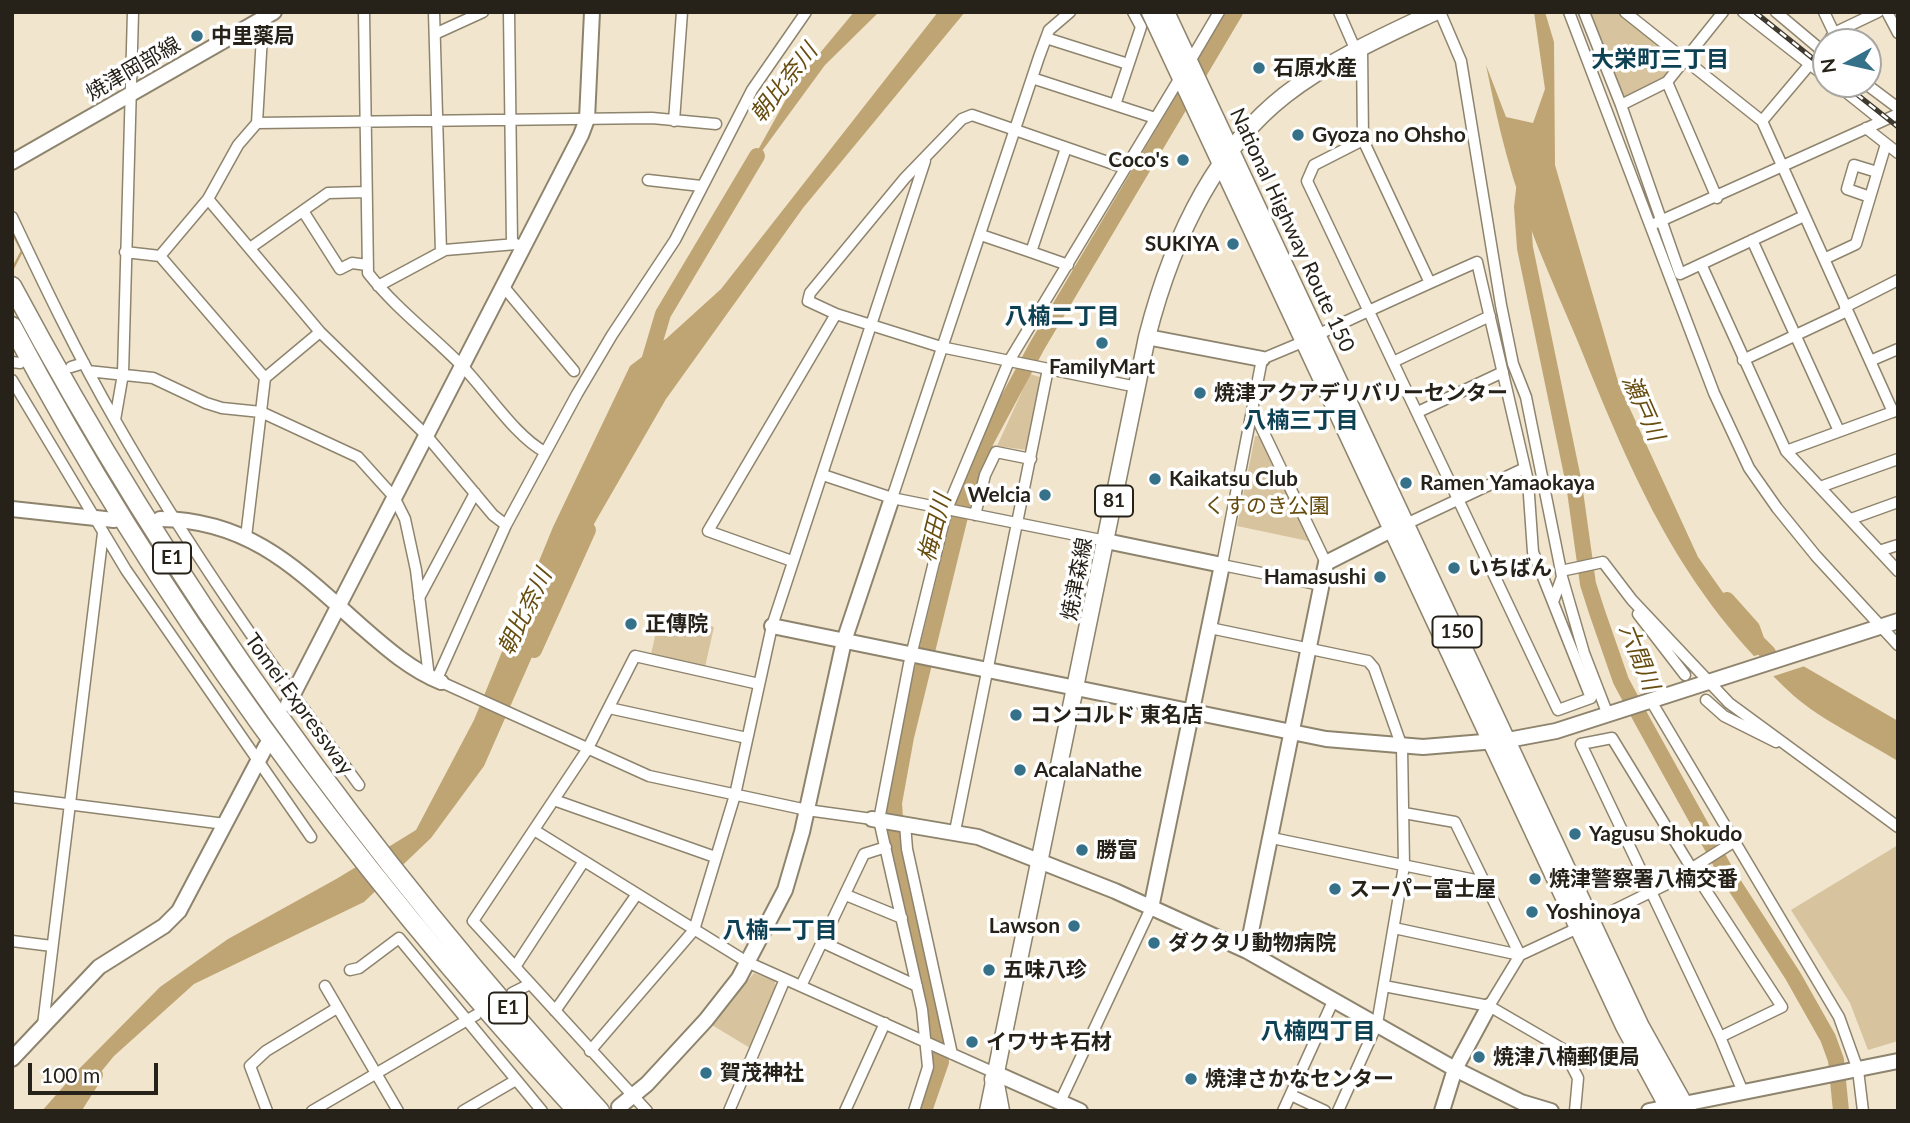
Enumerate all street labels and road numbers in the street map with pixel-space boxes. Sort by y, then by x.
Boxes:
street label: 焼津岡部線 [81,32,185,106]
street label: National Highway Route 150 [1224,104,1360,356]
road number: 81 [1095,486,1133,516]
street label: 焼津森線 [1057,535,1097,623]
road number: E1 [153,542,191,573]
road number: 150 [1432,617,1482,648]
street label: Tomei Expressway [239,628,359,780]
road number: E1 [489,992,527,1024]

